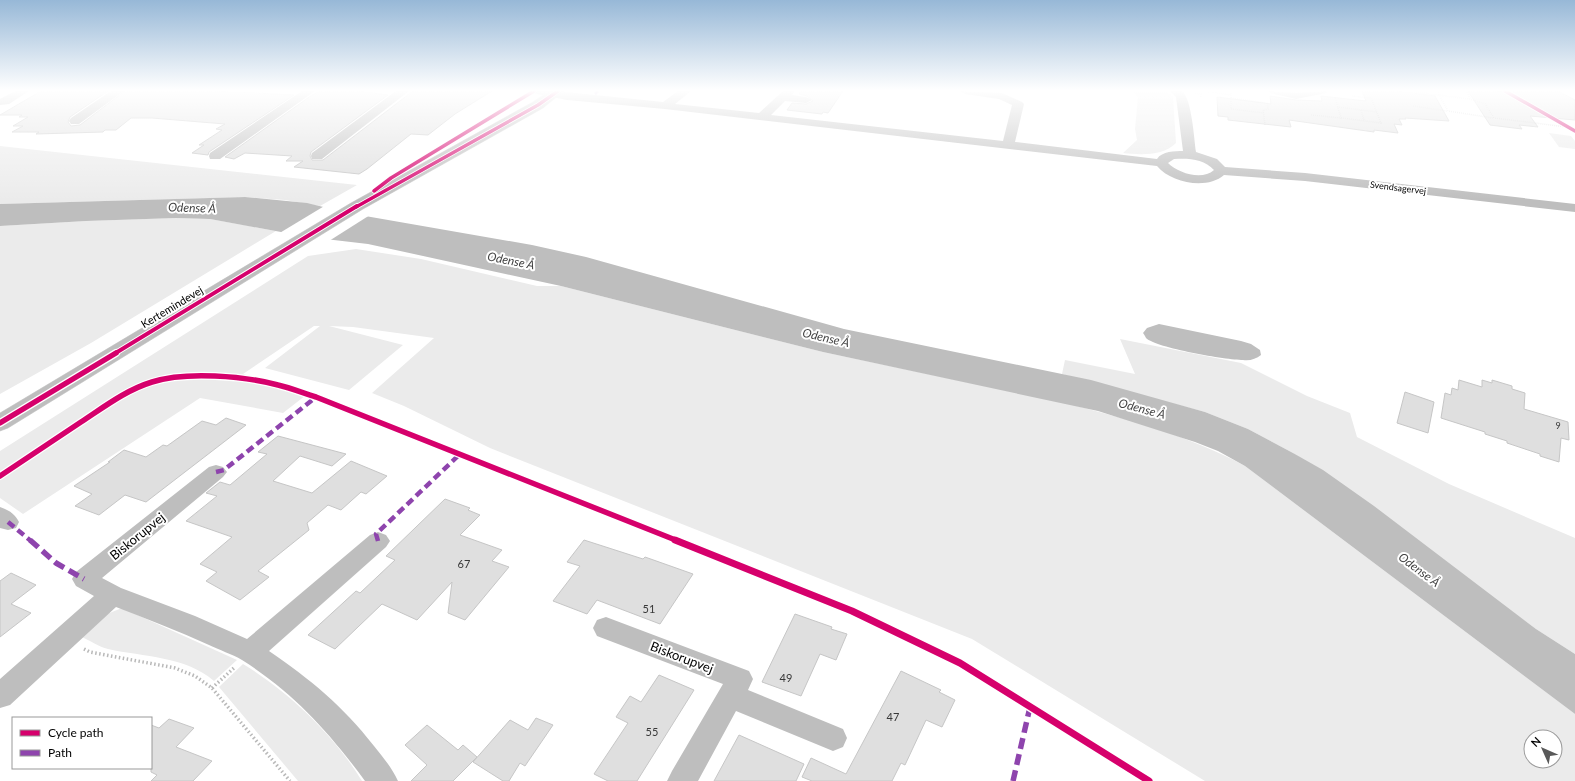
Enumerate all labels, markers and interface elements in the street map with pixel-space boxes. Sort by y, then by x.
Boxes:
street label: Svendsagervej [1369,179,1427,196]
water label: Odense Å [168,199,217,216]
water label: Odense Å [486,249,536,273]
street label: Kertemindevej [138,283,205,330]
water label: Odense Å [801,325,852,350]
water label: Odense Å [1117,395,1168,422]
house number: 9 [1555,420,1561,431]
street label: Biskorupvej [106,509,168,563]
water label: Odense Å [1396,549,1443,590]
house number: 67 [458,557,470,570]
house number: 51 [643,602,655,615]
street label: Biskorupvej [648,638,716,676]
house number: 49 [780,671,792,684]
house number: 47 [887,710,899,723]
legend [12,717,152,769]
text: Cycle path [48,725,103,740]
house number: 55 [646,725,658,738]
north arrow [1523,729,1563,769]
text: N [1528,734,1543,749]
text: Path [48,745,72,760]

